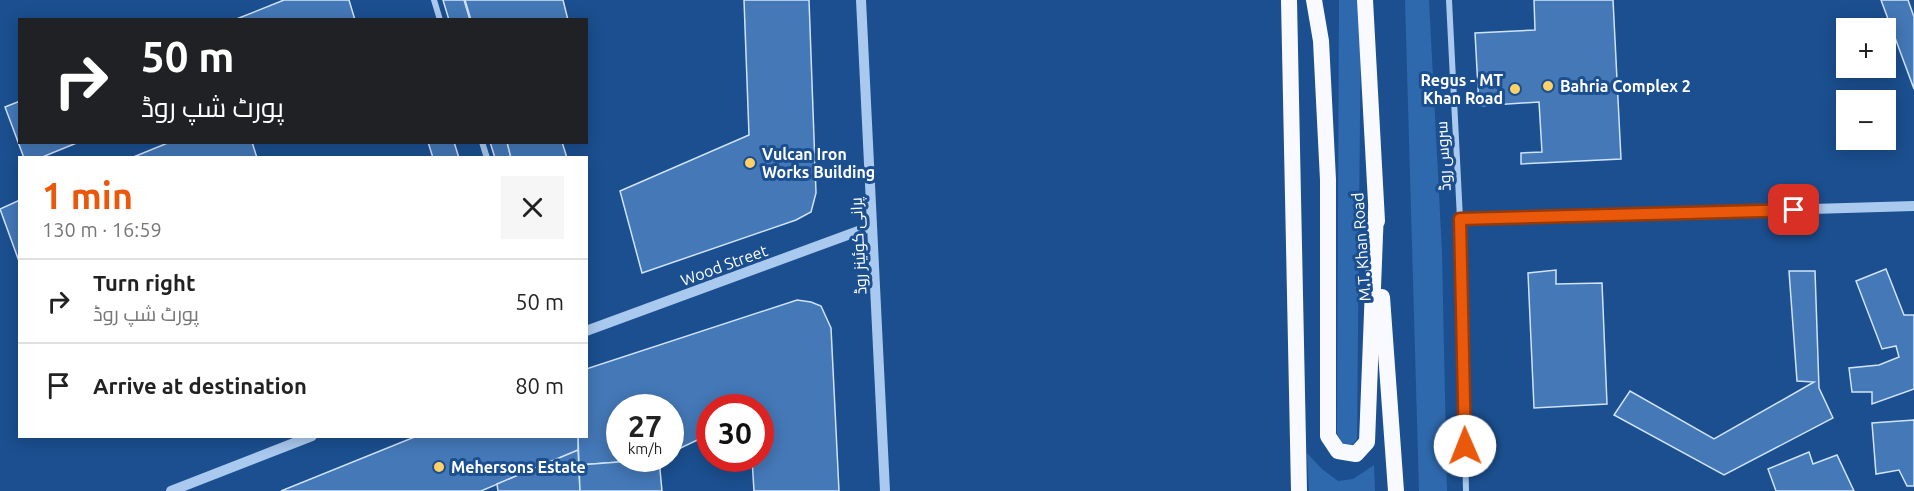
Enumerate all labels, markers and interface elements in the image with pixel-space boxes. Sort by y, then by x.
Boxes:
map controls [1836,18,1896,150]
button: + [1836,18,1896,78]
text: 50 m [141,33,235,80]
icon: right [42,42,120,120]
place label: Regus - MT Khan Road [1421,71,1503,107]
place label: Bahria Complex 2 [1560,77,1691,95]
marker: Bahria Complex 2 [1541,79,1555,93]
marker: Regus - MT Khan Road [1508,82,1522,96]
button: − [1836,90,1896,150]
text: پورٹ شپ روڈ [141,92,284,122]
street label: سروس روڈ [1432,120,1456,192]
place label: Vulcan Iron Works Building [762,145,875,181]
marker: Vulcan Iron Works Building [743,156,757,170]
text: 1 min [42,175,133,216]
button: close [501,176,564,239]
pin [1768,184,1819,235]
street label: M.T. Khan Road [1348,192,1374,302]
icon: arrive [1777,193,1810,226]
street label: پرانی کوئینز روڈ [846,196,873,295]
text: 130 m · 16:59 [42,218,162,241]
street label: Wood Street [678,241,770,289]
text: Turn right [93,270,195,295]
icon: right [42,285,75,318]
text: 50 m [515,289,564,314]
text: پورٹ شپ روڈ [93,302,199,325]
icon: arrive [42,369,75,402]
text: Arrive at destination [93,373,307,398]
text: 80 m [515,373,564,398]
speed limit sign: 30 [696,394,774,472]
text: 27 [628,409,662,443]
position arrow [1433,414,1497,478]
text: km/h [628,440,662,457]
place label: Mehersons Estate [451,458,586,476]
marker: Mehersons Estate [432,460,446,474]

